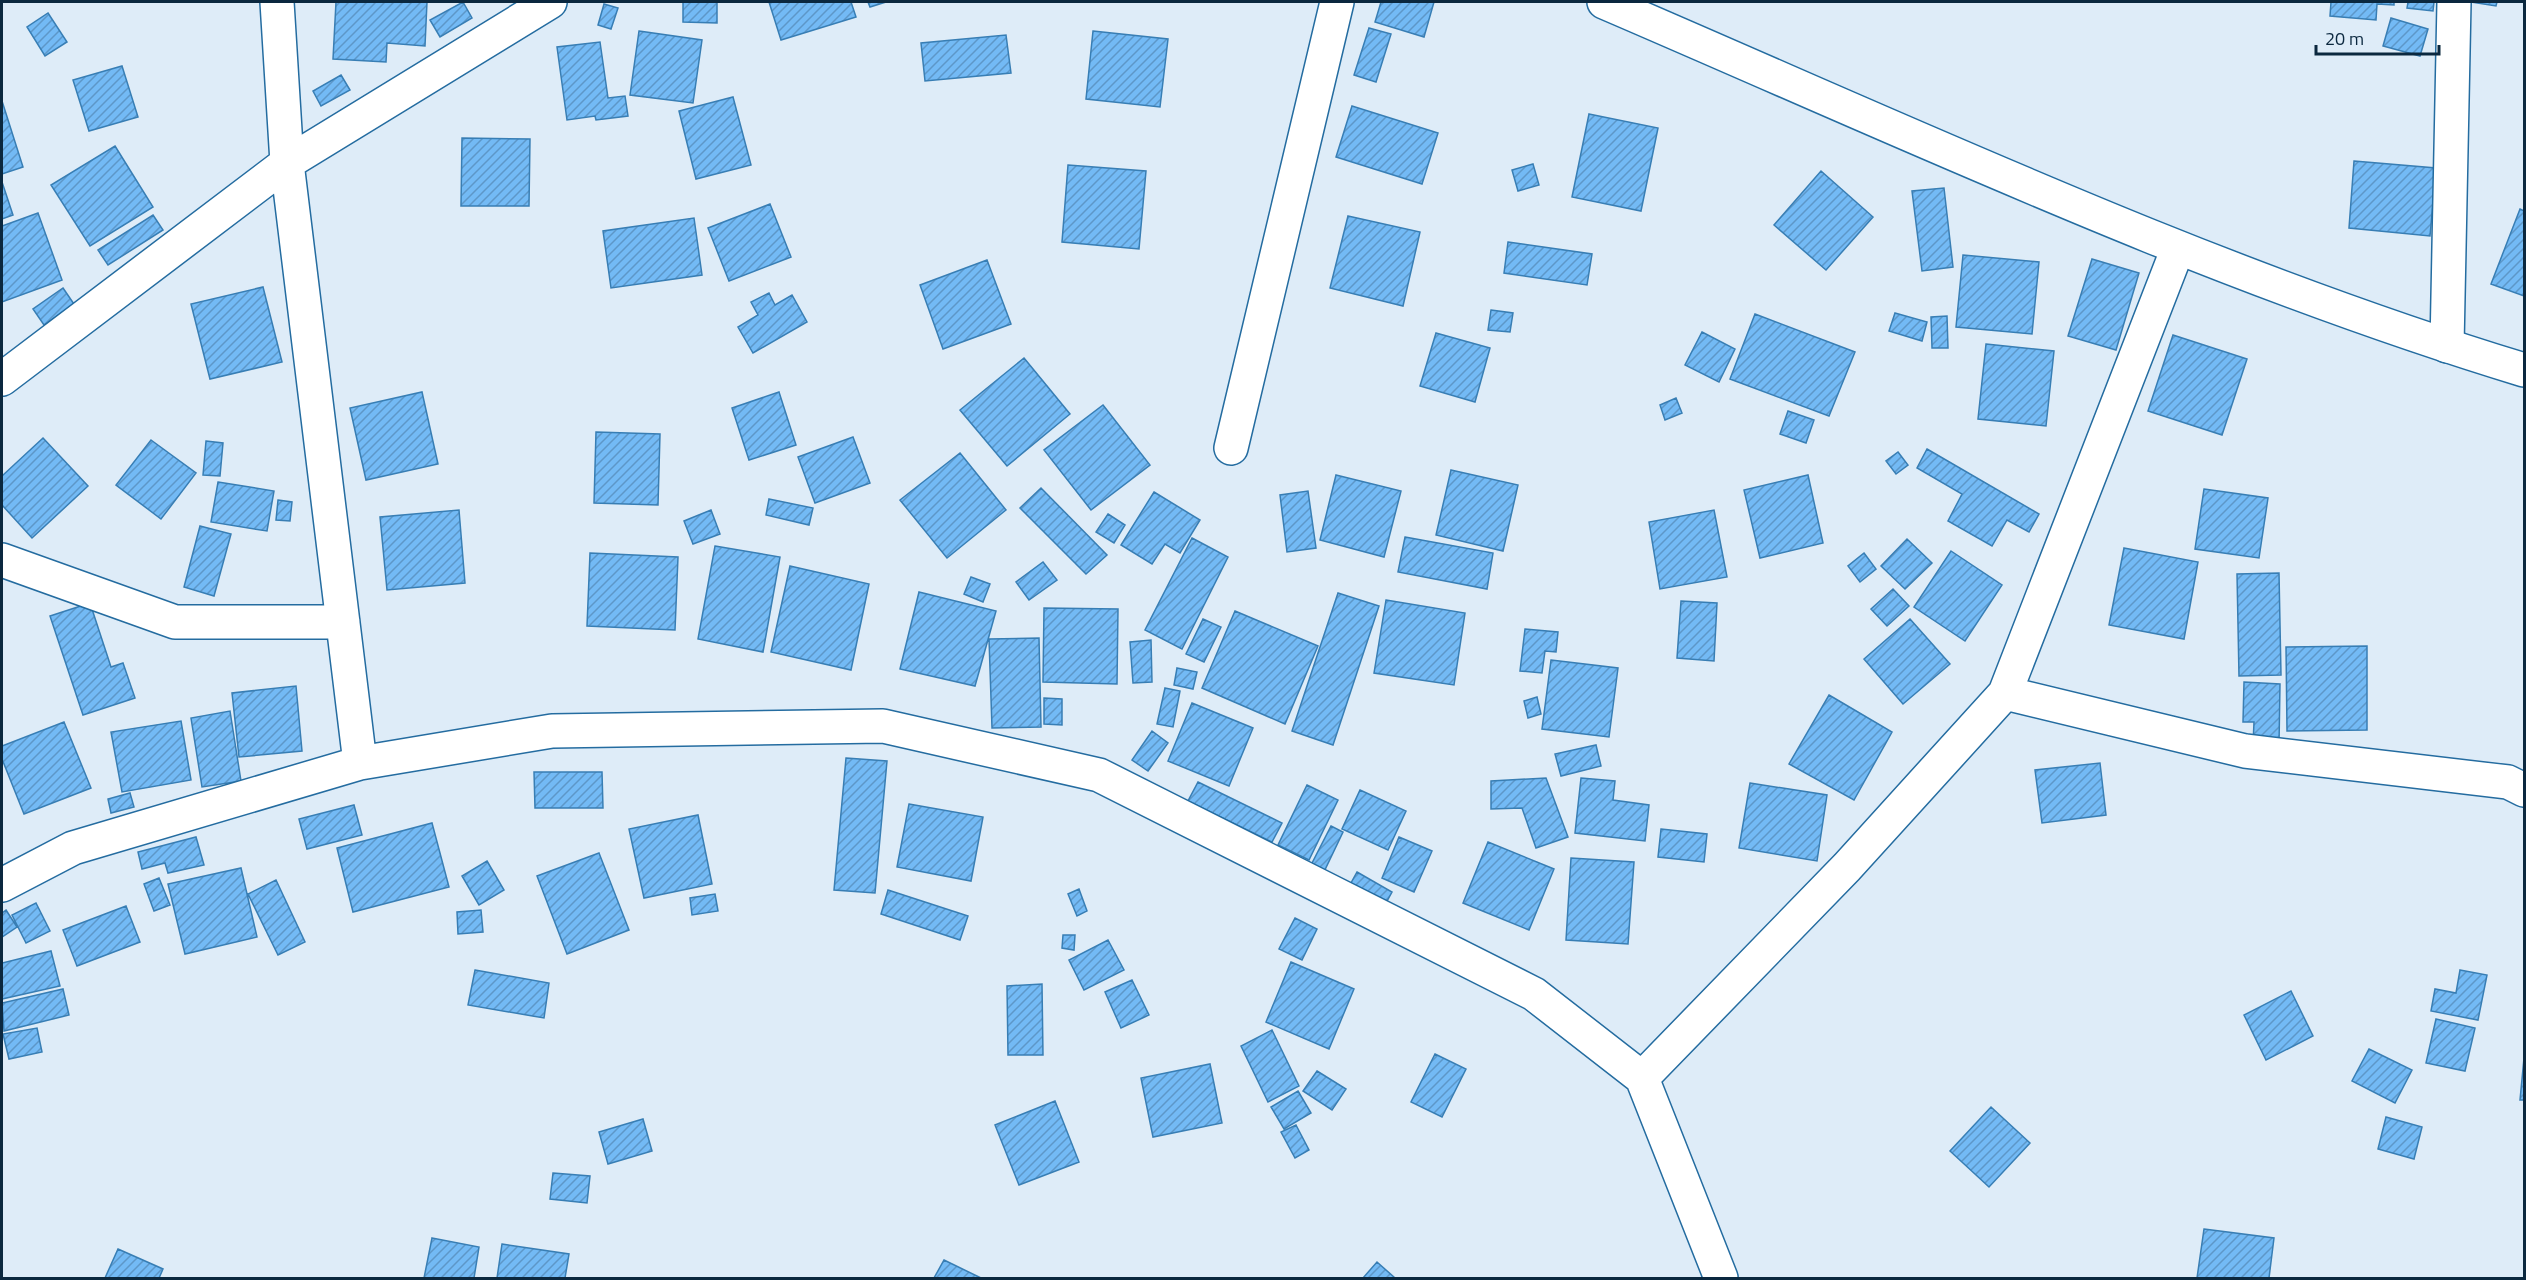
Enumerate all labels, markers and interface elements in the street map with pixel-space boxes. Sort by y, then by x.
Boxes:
scale bar [2316,18,2439,56]
text: 20 m [2325,25,2364,52]

